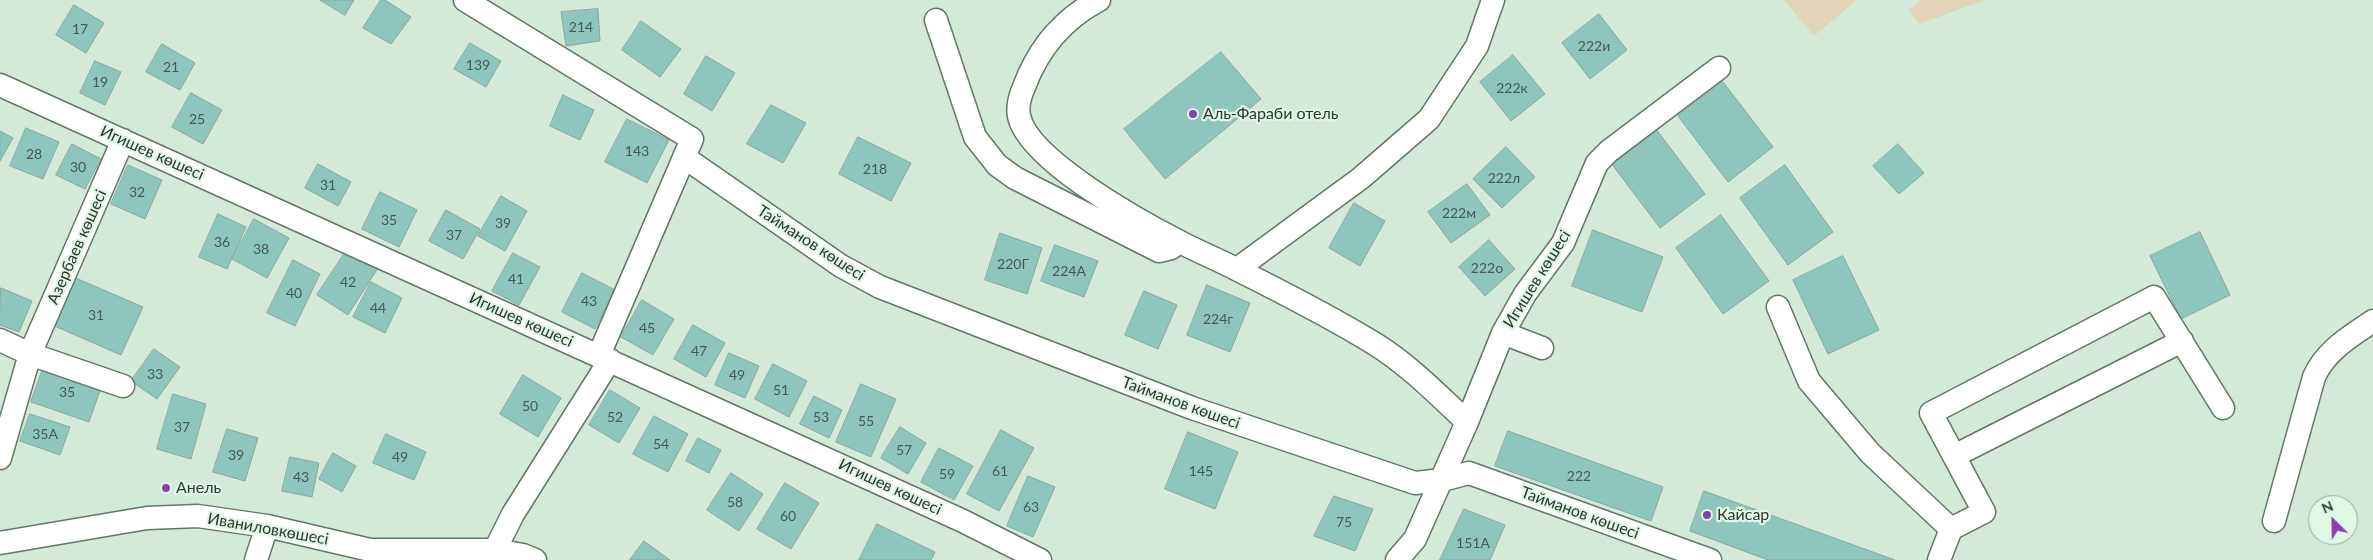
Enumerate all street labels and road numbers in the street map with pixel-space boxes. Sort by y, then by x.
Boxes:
street label: Игишев көшесі [97,122,207,184]
street label: Азербаев көшесі [43,187,111,307]
street label: Тайманов көшесі [754,201,868,285]
street label: Игишев көшесі [1499,227,1575,331]
street label: Игишев көшесі [466,289,576,351]
street label: Тайманов көшесі [1119,373,1243,433]
street label: Игишев көшесі [835,455,945,519]
street label: Тайманов көшесі [1518,483,1642,543]
street label: Иваниловкөшесі [206,509,330,549]

